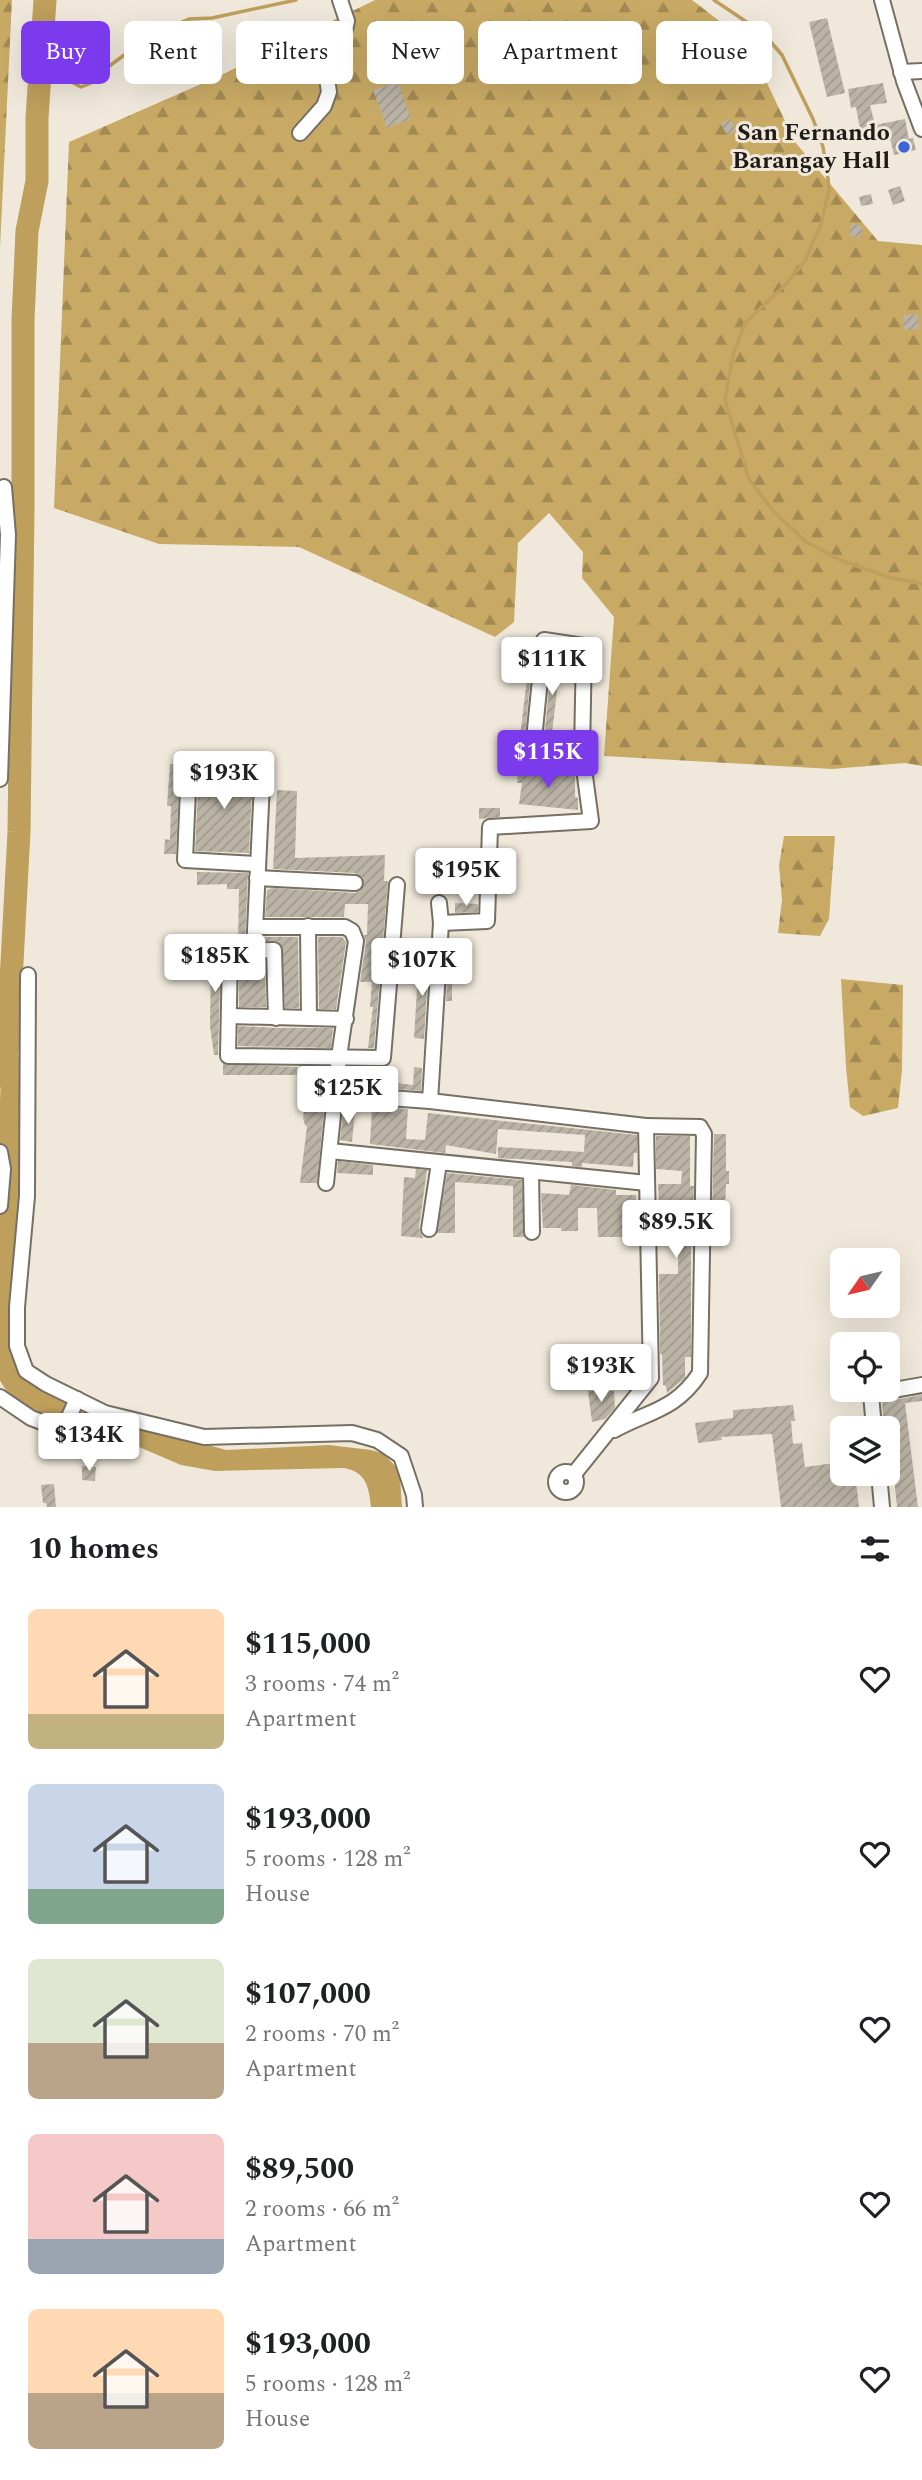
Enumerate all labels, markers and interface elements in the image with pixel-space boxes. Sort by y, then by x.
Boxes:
chip: Buy [21,21,110,84]
chip: Rent [124,21,222,84]
chip: Filters [236,21,353,84]
chip: New [367,21,464,84]
chip: Apartment [478,21,642,84]
chip: House [656,21,772,84]
place label: San Fernando Barangay Hall [732,115,890,179]
marker: San Fernando Barangay Hall [896,139,912,155]
pin: $111K [503,638,601,697]
text: $111K [517,642,587,677]
pin: $115K [499,730,597,790]
text: $115K [513,735,583,770]
pin: $193K [175,752,273,811]
text: $193K [189,756,259,791]
pin: $195K [417,848,515,908]
text: $195K [431,853,501,888]
pin: $185K [166,934,264,994]
text: $185K [180,939,250,974]
pin: $107K [373,939,471,998]
text: $107K [387,943,457,978]
pin: $125K [299,1066,397,1126]
text: $125K [313,1071,383,1106]
pin: $89.5K [619,1200,733,1260]
text: $89.5K [638,1205,714,1240]
north arrow [830,1248,900,1318]
map controls [830,1248,900,1486]
button: locate [830,1332,900,1402]
pin: $193K [552,1344,650,1404]
text: $193K [566,1349,636,1384]
pin: $134K [40,1414,138,1473]
button: layers [830,1416,900,1486]
text: $134K [54,1418,124,1453]
text: 10 homes [28,1526,159,1572]
icon: filters [856,1530,894,1568]
text: $115,000 [245,1621,371,1667]
icon: home [84,1637,168,1721]
icon: heart [856,1660,894,1698]
text: 3 rooms · 74 m² [245,1667,399,1702]
text: Apartment [245,1702,357,1737]
text: $193,000 [245,1796,371,1842]
icon: home [84,1812,168,1896]
icon: heart [856,1835,894,1873]
text: 5 rooms · 128 m² [245,1842,411,1877]
text: House [245,1877,310,1912]
text: $107,000 [245,1971,371,2017]
icon: home [84,1987,168,2071]
icon: heart [856,2010,894,2048]
text: 2 rooms · 70 m² [245,2017,399,2052]
text: Apartment [245,2052,357,2087]
text: $89,500 [245,2146,354,2192]
icon: home [84,2162,168,2246]
icon: heart [856,2185,894,2223]
text: 2 rooms · 66 m² [245,2192,399,2227]
text: Apartment [245,2227,357,2262]
text: $193,000 [245,2321,371,2367]
icon: home [84,2337,168,2421]
icon: heart [856,2360,894,2398]
text: 5 rooms · 128 m² [245,2367,411,2402]
text: House [245,2402,310,2437]

